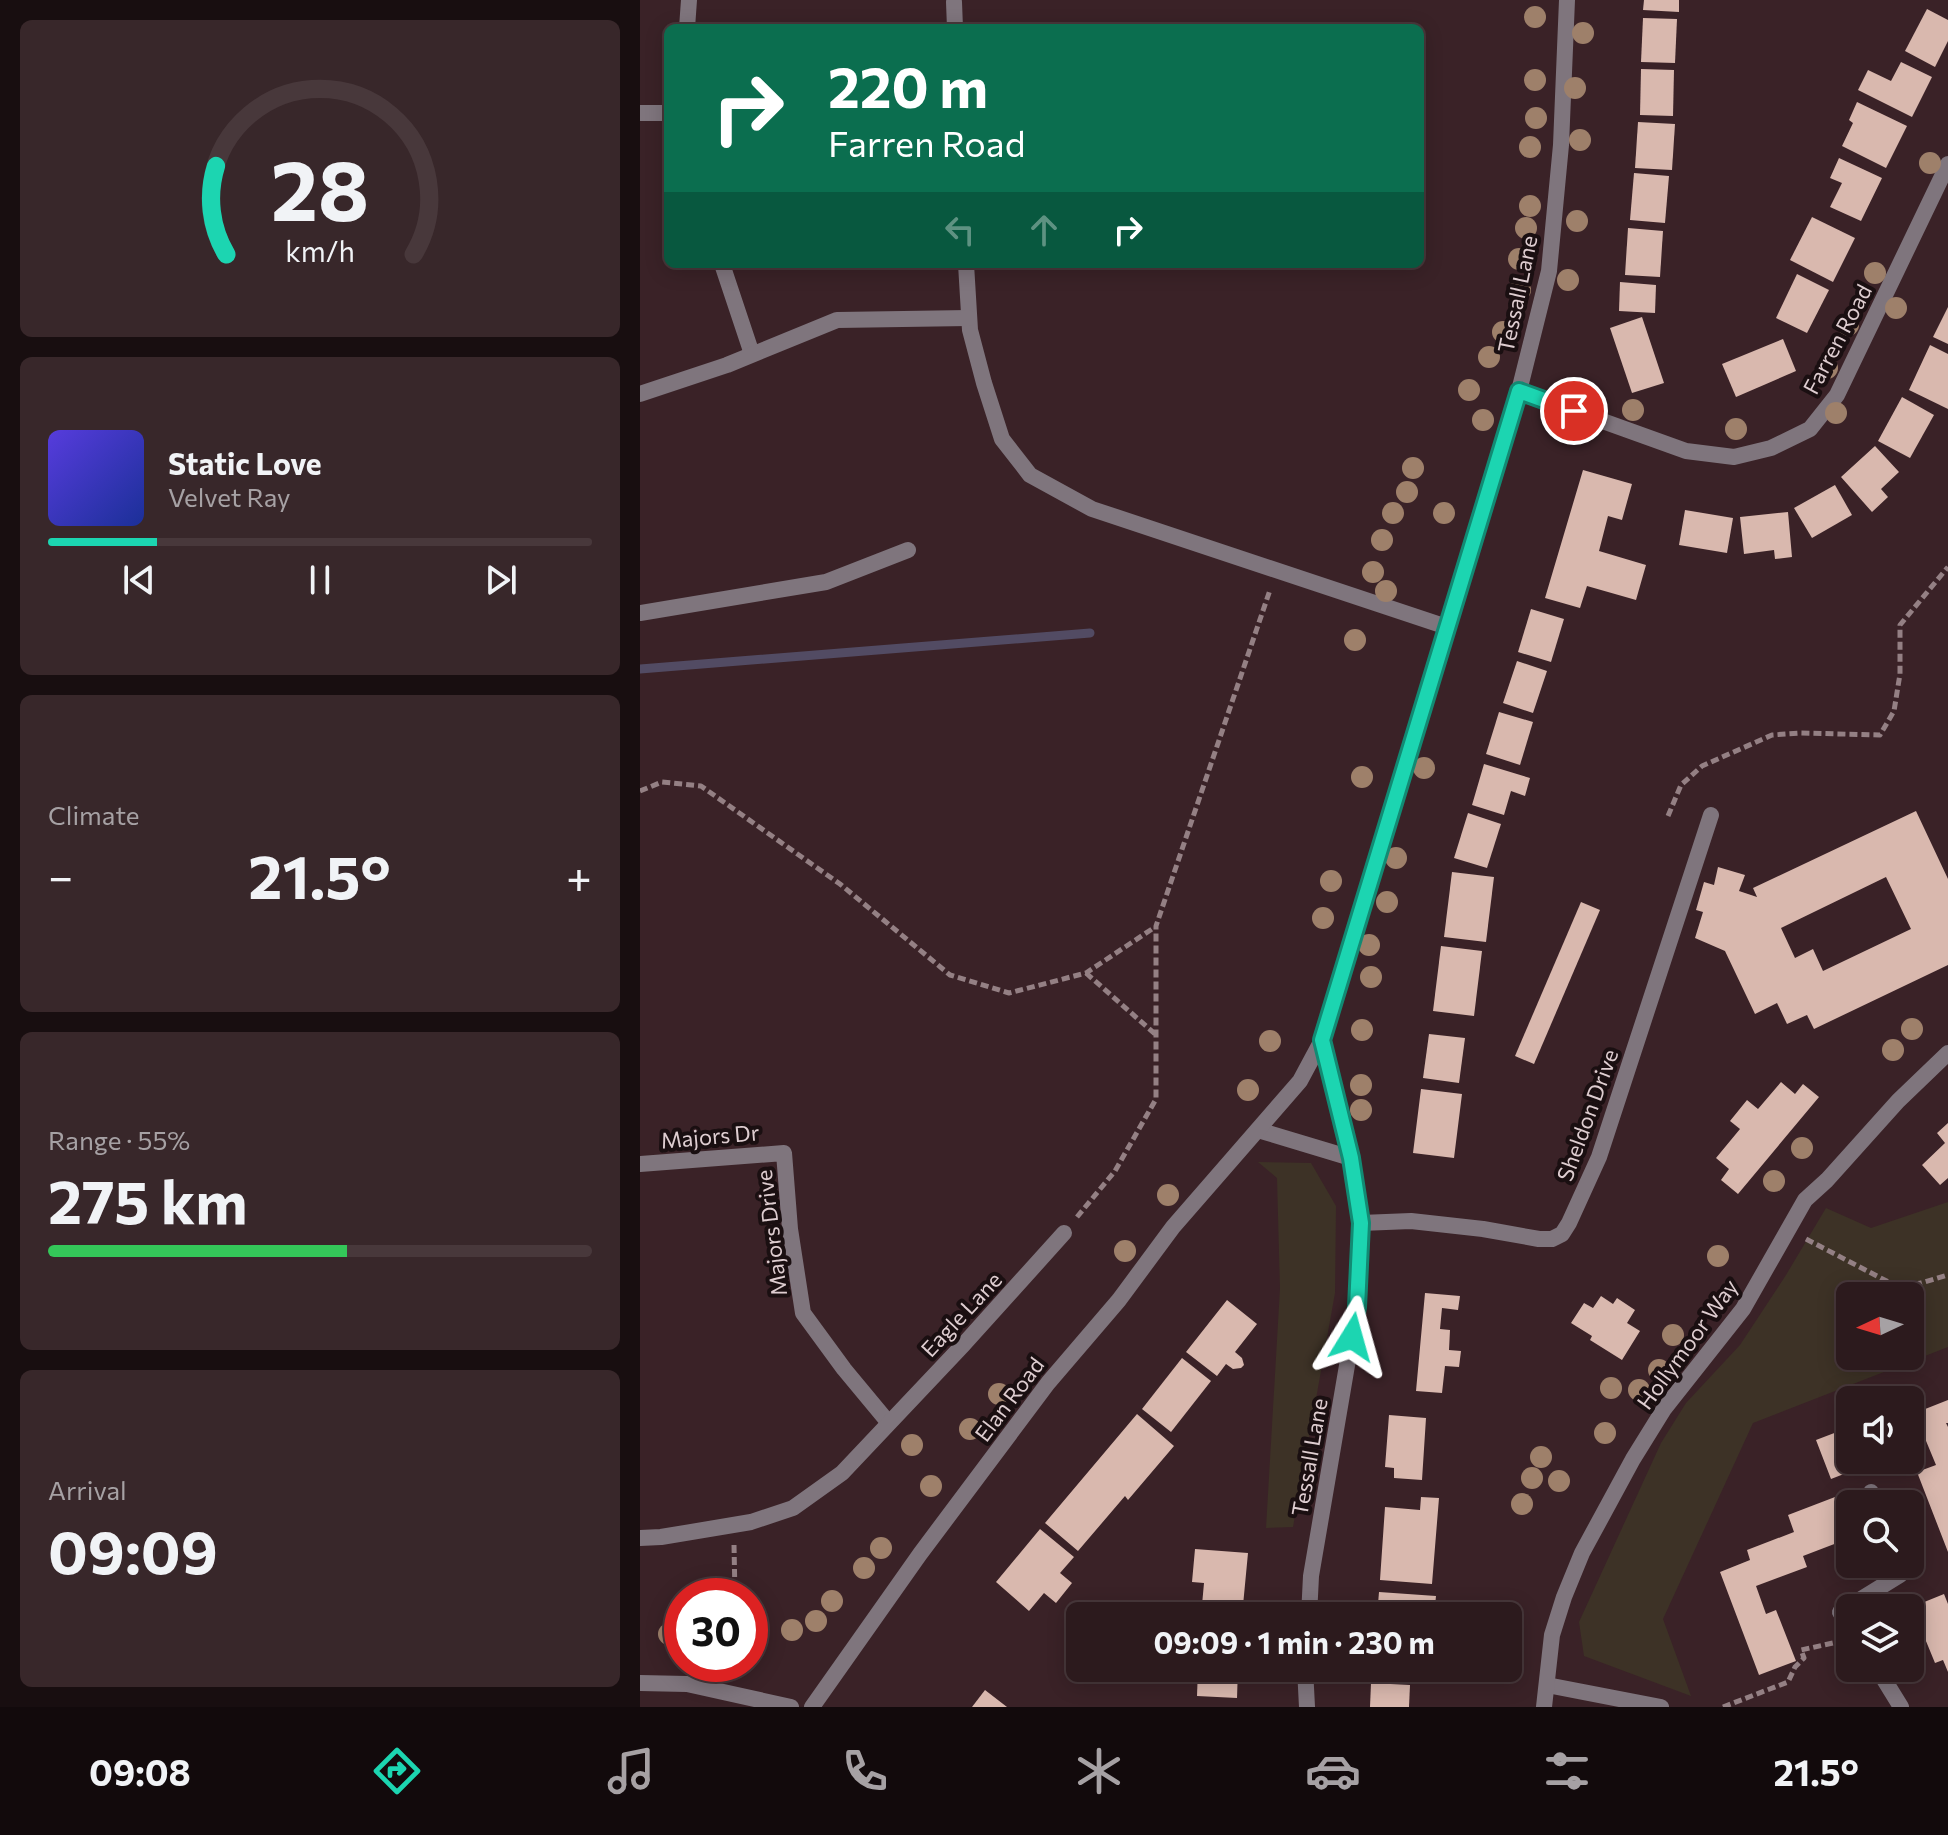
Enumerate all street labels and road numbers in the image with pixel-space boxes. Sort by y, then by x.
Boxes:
street label: Tessall Lane [1491,233,1543,355]
street label: Farren Road [1797,279,1877,399]
street label: Sheldon Drive [1551,1045,1623,1185]
street label: Majors Dr [660,1118,761,1154]
street label: Majors Drive [750,1168,792,1298]
street label: Eagle Lane [915,1266,1007,1362]
street label: Hollymoor Way [1631,1274,1743,1414]
street label: Elan Road [969,1352,1049,1446]
street label: Tessall Lane [1285,1396,1333,1518]

